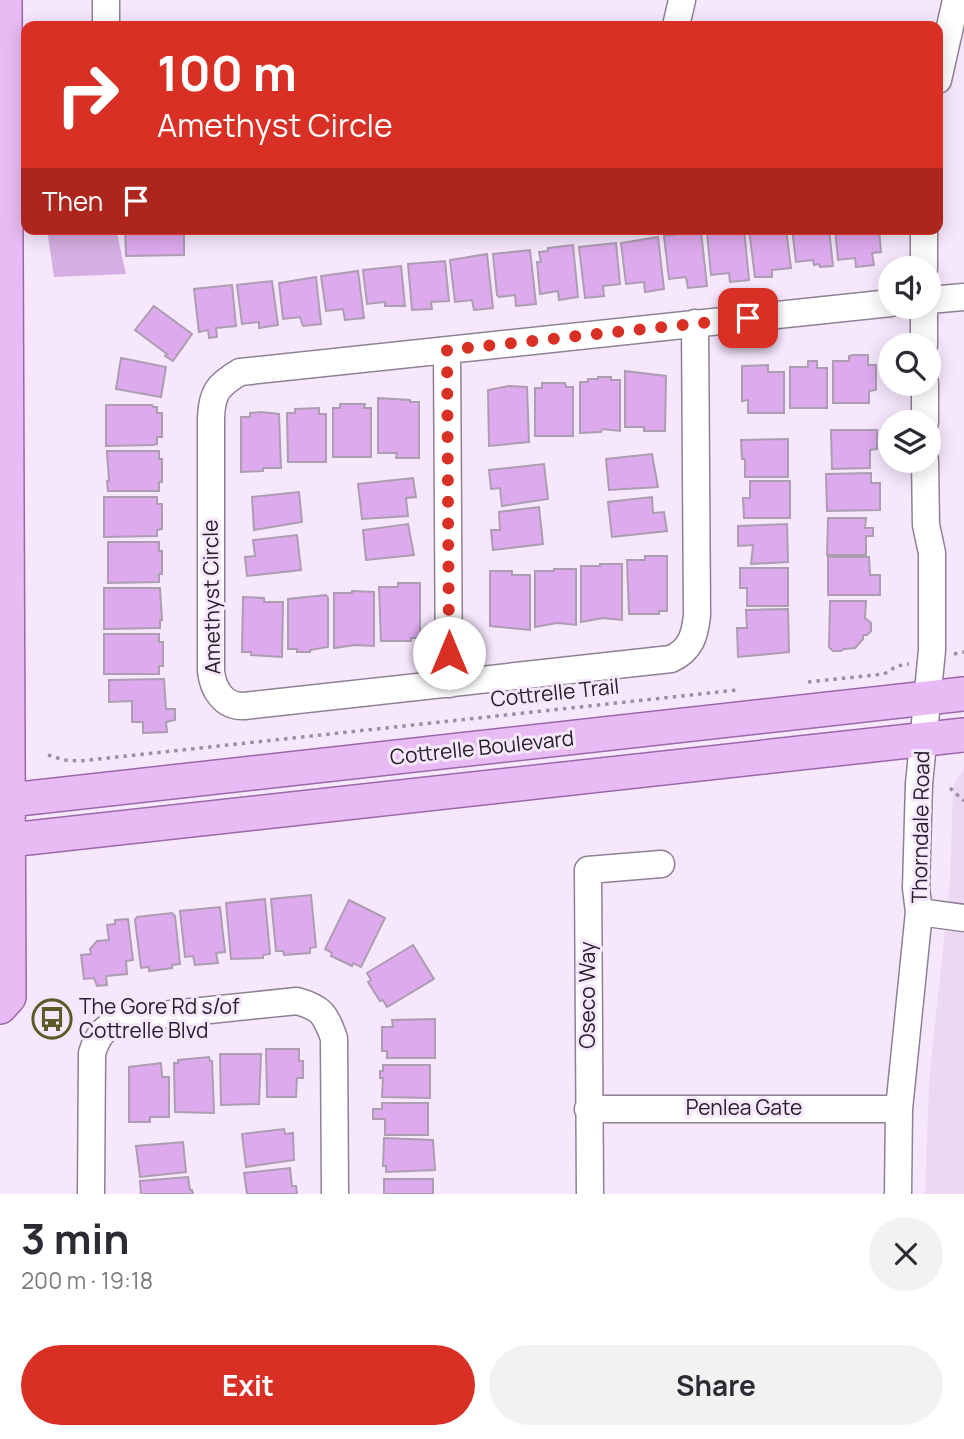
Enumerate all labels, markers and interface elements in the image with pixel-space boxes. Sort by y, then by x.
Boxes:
text: 100 m [157,39,297,106]
icon: right [42,49,133,140]
text: Amethyst Circle [157,103,393,147]
icon: arrive [117,182,155,220]
text: Then [42,183,103,219]
map controls [878,256,941,473]
button: sound [878,256,941,319]
pin [718,288,778,348]
icon: arrive [729,299,767,337]
button: search [878,333,941,396]
button: layers [878,410,941,473]
street label: Amethyst Circle [196,519,226,675]
position arrow [412,616,486,690]
street label: Cottrelle Trail [489,671,621,713]
street label: Cottrelle Boulevard [388,723,575,771]
street label: Thorndale Road [905,750,935,904]
street label: Oseco Way [573,941,601,1049]
place label: The Gore Rd s/of Cottrelle Blvd [79,992,240,1044]
bus stop icon: The Gore Rd s/of Cottrelle Blvd [31,998,73,1040]
street label: Penlea Gate [686,1093,802,1121]
text: 3 min [21,1209,130,1267]
button: close [869,1217,943,1291]
text: 200 m · 19:18 [21,1264,153,1296]
button: Exit [21,1345,475,1425]
button: Share [489,1345,943,1425]

